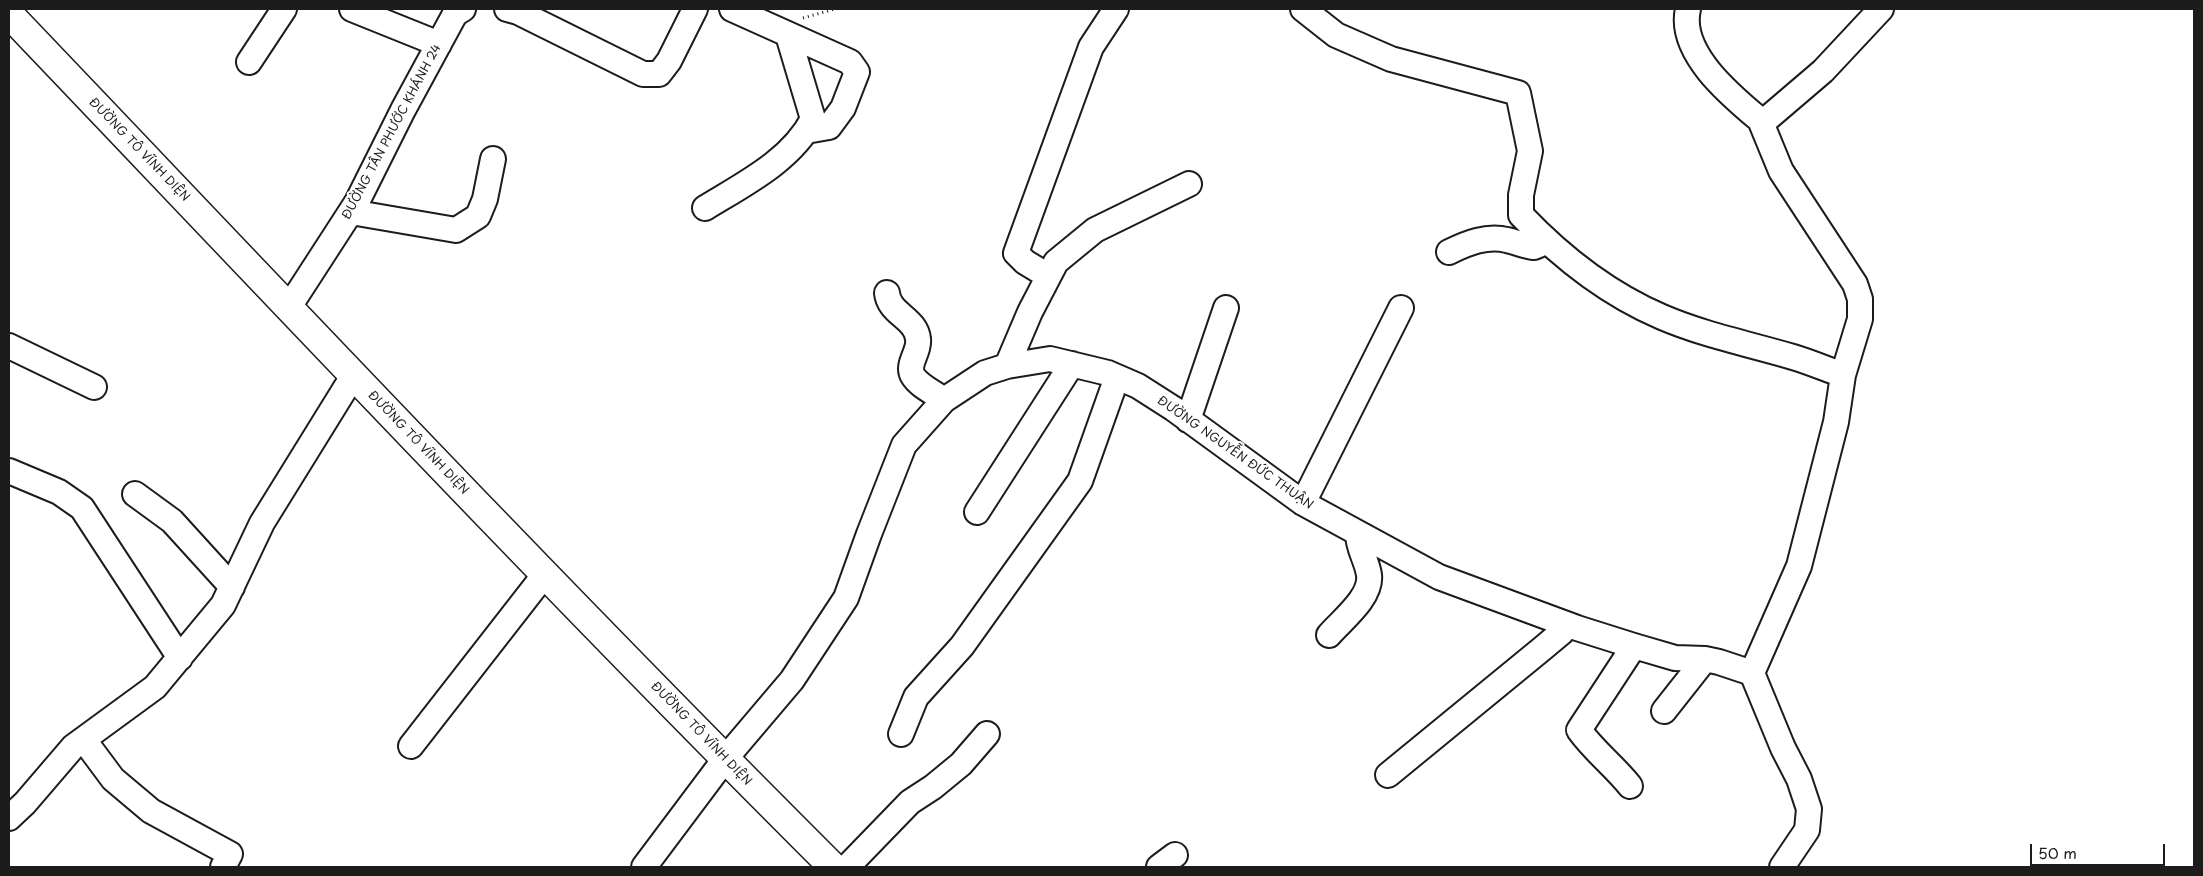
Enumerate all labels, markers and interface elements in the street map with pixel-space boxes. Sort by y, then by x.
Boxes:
street label: ĐƯỜNG TÂN PHƯỚC KHÁNH 24 [340,42,444,222]
street label: ĐƯỜNG TÔ VĨNH DIỆN [86,95,192,205]
street label: ĐƯỜNG TÔ VĨNH DIỆN [365,388,471,498]
street label: ĐƯỜNG NGUYỄN ĐỨC THUẬN [1154,394,1316,512]
street label: ĐƯỜNG TÔ VĨNH DIỆN [648,679,754,789]
scale bar [2033,834,2168,866]
text: 50 m [2038,841,2077,864]

